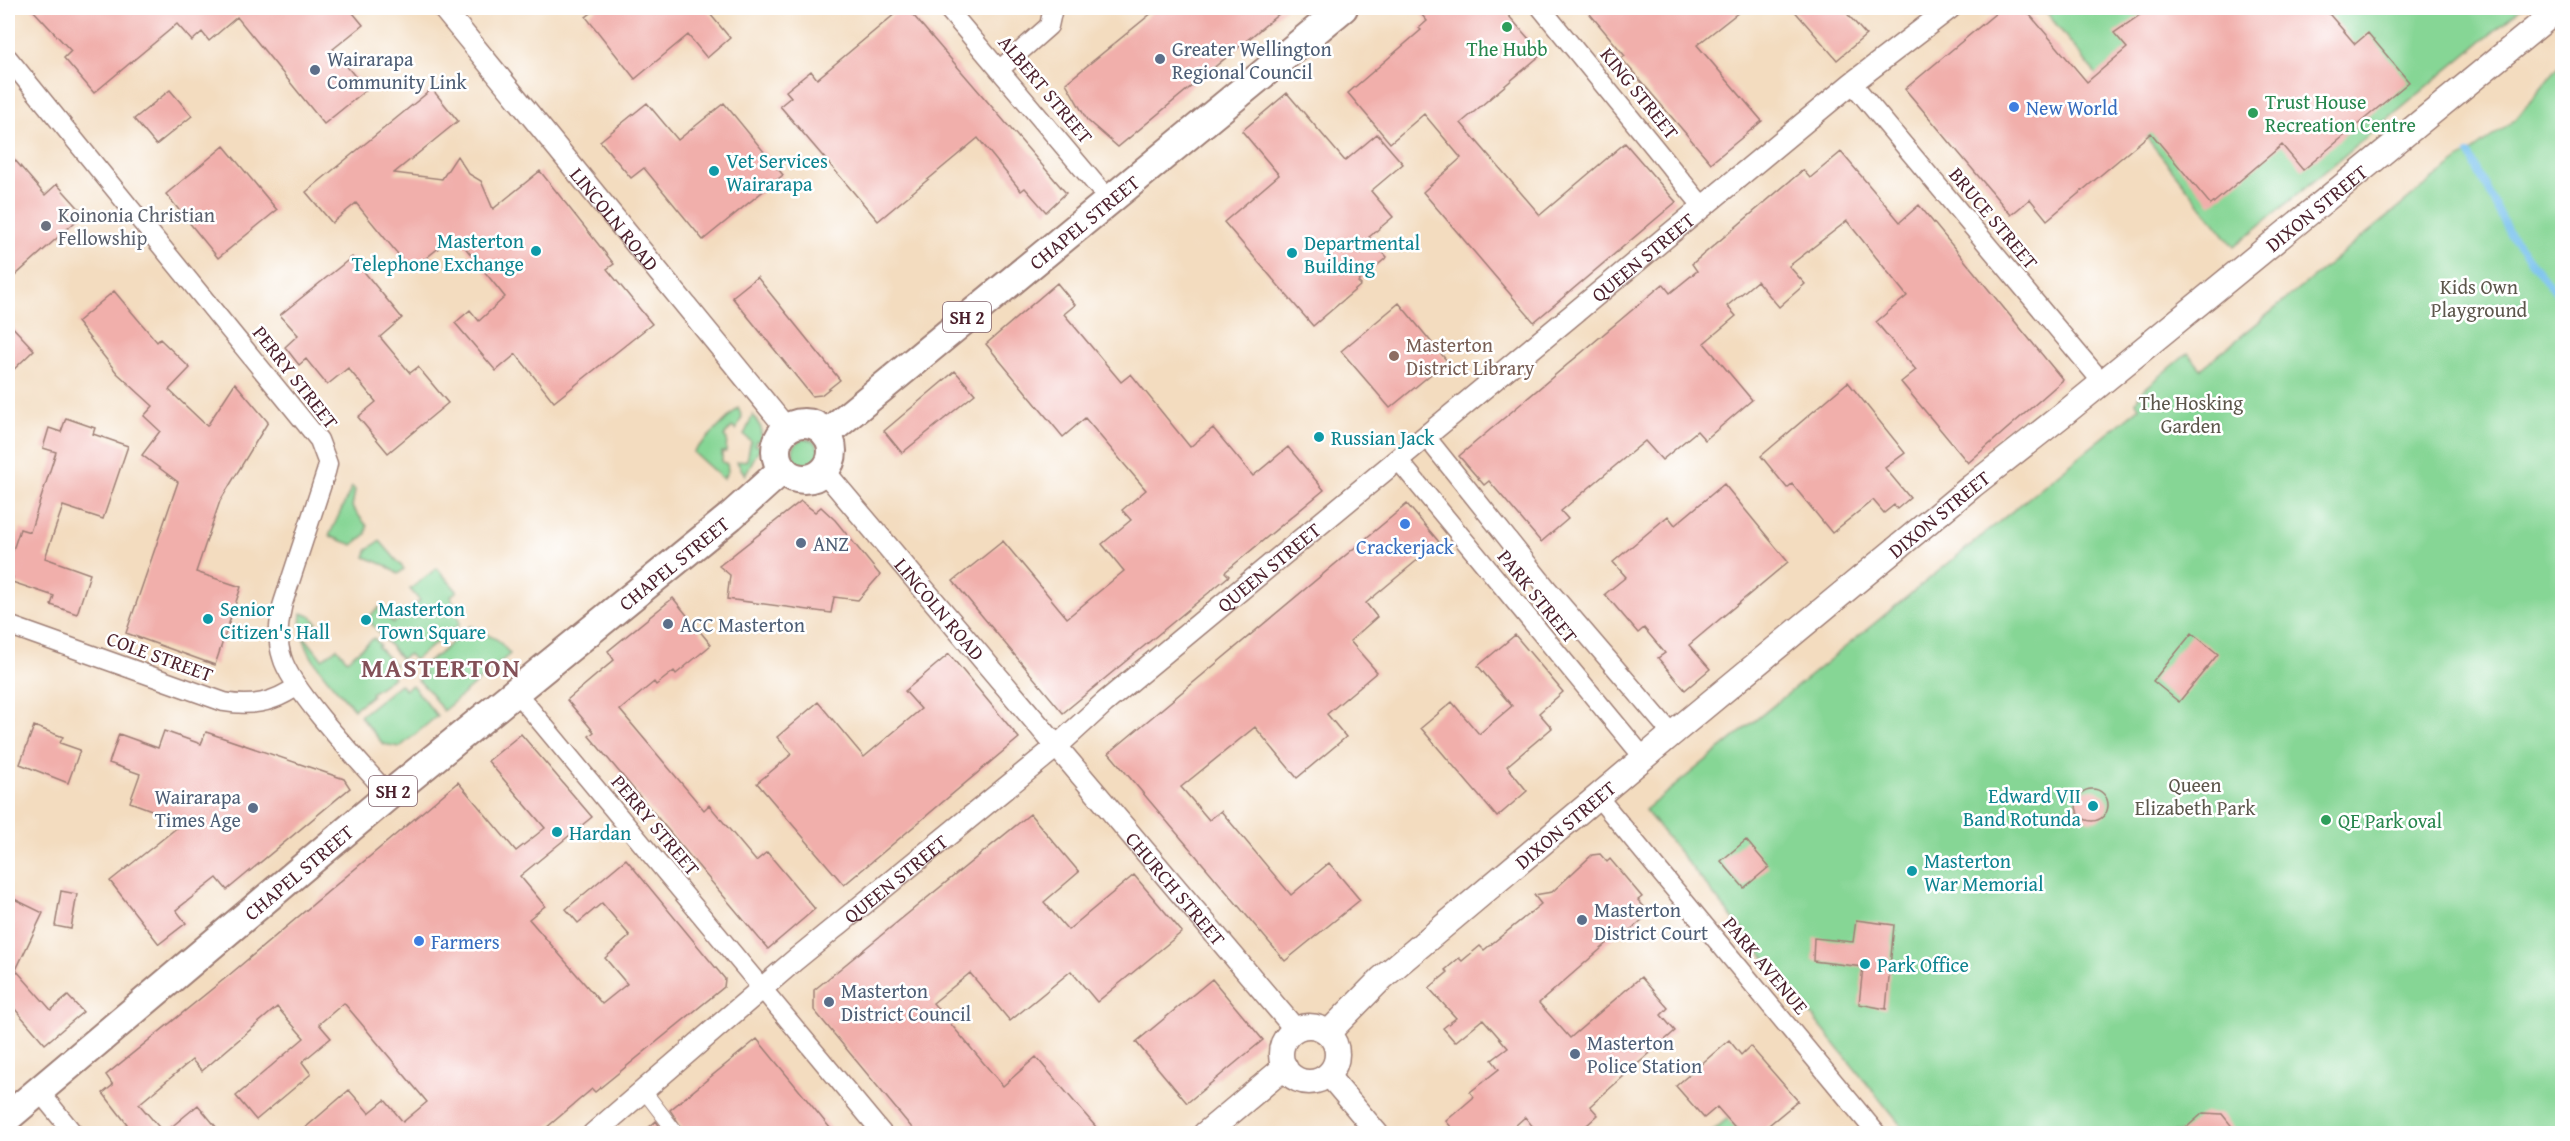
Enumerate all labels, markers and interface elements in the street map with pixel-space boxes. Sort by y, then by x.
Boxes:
marker: The Hubb [1500,20,1514,34]
street label: ALBERT STREET [992,28,1100,150]
place label: Greater Wellington Regional Council [1172,34,1332,86]
place label: The Hubb [1466,34,1548,63]
street label: KING STREET [1594,41,1686,145]
place label: Wairarapa Community Link [327,44,467,96]
marker: Greater Wellington Regional Council [1153,52,1167,66]
marker: Wairarapa Community Link [308,63,322,77]
place label: Trust House Recreation Centre [2265,87,2416,139]
place label: New World [2026,93,2118,122]
marker: New World [2007,100,2021,114]
marker: Trust House Recreation Centre [2246,106,2260,120]
place label: Vet Services Wairarapa [726,146,828,198]
street label: DIXON STREET [2259,157,2373,258]
street label: LINCOLN ROAD [564,160,666,277]
street label: BRUCE STREET [1943,161,2045,275]
marker: Vet Services Wairarapa [707,164,721,178]
street label: CHAPEL STREET [1022,167,1145,276]
place label: Koinonia Christian Fellowship [58,200,215,252]
street label: QUEEN STREET [1584,205,1701,308]
marker: Koinonia Christian Fellowship [39,219,53,233]
place label: Masterton Telephone Exchange [352,226,524,278]
place label: Departmental Building [1304,228,1421,280]
marker: Masterton Telephone Exchange [529,244,543,258]
marker: Departmental Building [1285,246,1299,260]
park label: Kids Own Playground [2431,272,2528,324]
road number: SH 2 [943,302,991,332]
street label: PERRY STREET [246,319,346,435]
place label: Masterton District Library [1406,330,1534,382]
marker: Masterton District Library [1387,349,1401,363]
park label: The Hosking Garden [2139,388,2243,440]
place label: Russian Jack [1331,423,1435,452]
marker: Russian Jack [1312,430,1326,444]
street label: DIXON STREET [1881,463,1996,564]
street label: CHAPEL STREET [612,509,735,617]
street label: QUEEN STREET [1210,515,1326,619]
marker: Crackerjack [1398,517,1412,531]
place label: ANZ [813,529,849,558]
place label: Crackerjack [1356,532,1455,561]
marker: ANZ [794,536,808,550]
street label: PARK STREET [1491,543,1585,649]
street label: LINCOLN ROAD [888,551,992,666]
place label: Senior Citizen's Hall [220,594,330,646]
place label: Masterton Town Square [378,594,486,646]
place label: ACC Masterton [680,610,805,639]
marker: Senior Citizen's Hall [201,612,215,626]
marker: Masterton Town Square [359,613,373,627]
marker: ACC Masterton [661,617,675,631]
street label: COLE STREET [103,623,217,689]
district label: MASTERTON [361,648,521,687]
street label: PERRY STREET [605,768,707,882]
park label: Queen Elizabeth Park [2135,770,2256,822]
street label: DIXON STREET [1508,773,1622,875]
road number: SH 2 [369,776,417,806]
place label: Edward VII Band Rotunda [1963,781,2082,833]
place label: Wairarapa Times Age [154,782,242,834]
marker: Edward VII Band Rotunda [2086,799,2100,813]
marker: Wairarapa Times Age [246,801,260,815]
place label: QE Park oval [2338,806,2442,835]
marker: QE Park oval [2319,813,2333,827]
street label: CHAPEL STREET [237,817,359,926]
place label: Hardan [569,818,631,847]
marker: Hardan [550,825,564,839]
street label: CHURCH STREET [1120,825,1233,952]
street label: QUEEN STREET [837,827,954,930]
place label: Masterton War Memorial [1924,846,2044,898]
marker: Masterton War Memorial [1905,864,1919,878]
place label: Masterton District Court [1594,895,1708,947]
street label: PARK AVENUE [1716,910,1816,1020]
marker: Masterton District Court [1575,913,1589,927]
place label: Farmers [431,927,500,956]
marker: Farmers [412,934,426,948]
place label: Park Office [1877,950,1969,979]
marker: Park Office [1858,957,1872,971]
place label: Masterton District Council [841,976,972,1028]
marker: Masterton District Council [822,995,836,1009]
place label: Masterton Police Station [1587,1028,1702,1080]
marker: Masterton Police Station [1568,1047,1582,1061]

